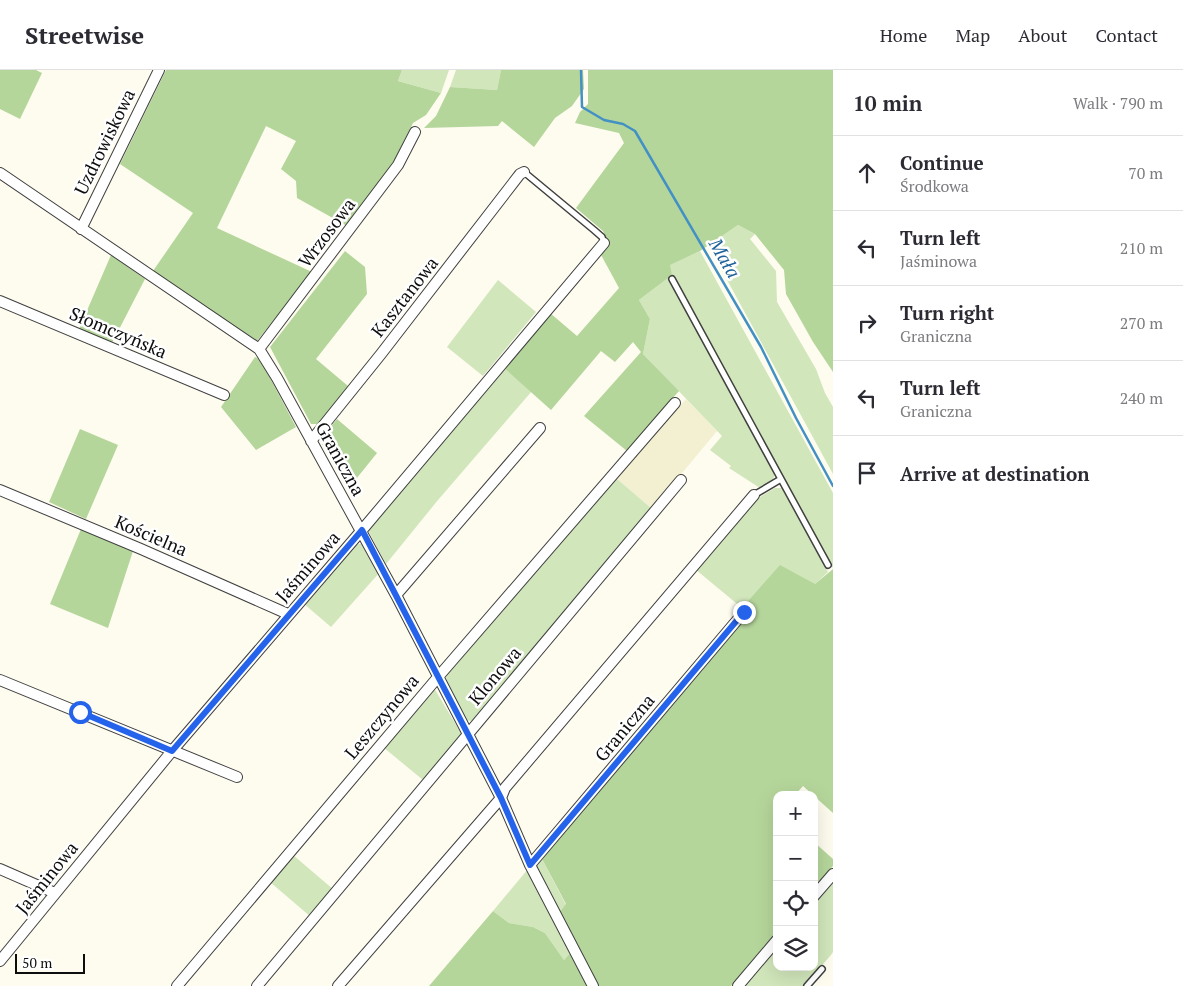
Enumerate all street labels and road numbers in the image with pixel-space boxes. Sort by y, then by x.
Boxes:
street label: Uzdrowiskowa [68,85,140,198]
street label: Wrzosowa [292,193,360,272]
street label: Kasztanowa [365,251,443,341]
street label: Słomczyńska [66,301,171,363]
street label: Graniczna [311,417,371,500]
street label: Kościelna [111,509,191,561]
street label: Jaśminowa [270,526,345,607]
street label: Klonowa [463,641,526,710]
street label: Leszczynowa [339,669,424,764]
street label: Graniczna [589,689,660,766]
street label: Jaśminowa [10,836,83,919]

